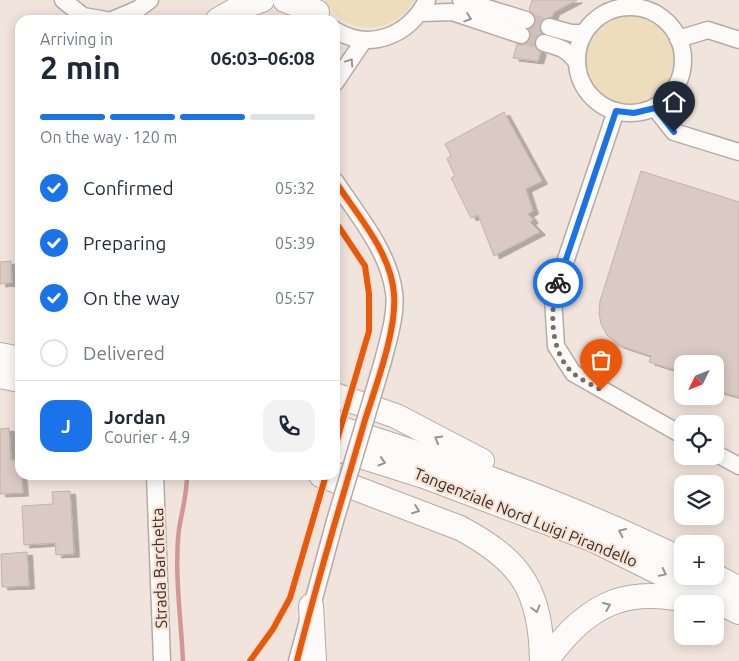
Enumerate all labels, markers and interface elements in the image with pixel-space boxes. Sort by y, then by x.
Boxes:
one-way arrow [463,12,472,22]
text: Arriving in [40,30,113,48]
text: 06:03–06:08 [210,47,315,69]
text: 2 min [40,49,121,85]
one-way arrow [343,58,353,67]
pin [653,81,695,132]
icon: home [660,88,688,116]
text: On the way · 120 m [40,128,177,146]
icon: check [40,174,68,202]
text: Confirmed [83,177,174,199]
text: 05:32 [275,179,315,197]
icon: check [40,229,68,257]
text: Preparing [83,232,167,254]
text: 05:39 [275,234,315,252]
courier [533,258,583,308]
icon: bike [544,269,572,297]
icon: check [40,284,68,312]
text: On the way [83,287,180,309]
text: 05:57 [275,289,315,307]
pin [580,339,622,390]
text: Delivered [83,342,165,364]
icon: bag [587,346,615,374]
north arrow [674,355,724,405]
map controls [674,355,724,645]
button: phone [263,400,315,452]
text: Jordan [104,406,166,428]
text: J [61,415,71,437]
button: locate [674,415,724,465]
text: Courier · 4.9 [104,428,190,446]
one-way arrow [434,435,443,445]
one-way arrow [377,457,385,467]
street label: Tangenziale Nord Luigi Pirandello [412,464,640,570]
button: layers [674,475,724,525]
one-way arrow [412,504,420,514]
street label: Strada Barchetta [148,507,170,629]
one-way arrow [618,528,627,538]
button: + [674,535,724,585]
one-way arrow [658,567,667,577]
button: − [674,595,724,645]
one-way arrow [602,601,611,612]
one-way arrow [531,604,541,613]

